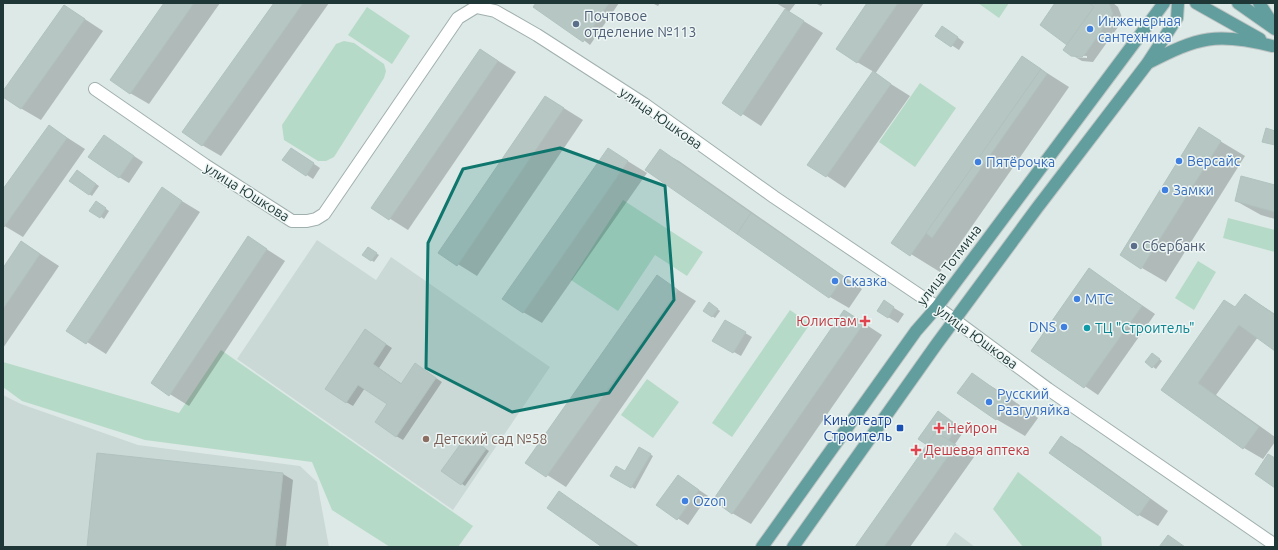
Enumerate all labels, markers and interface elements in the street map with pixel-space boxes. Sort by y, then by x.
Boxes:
place label: Почтовое отделение №113 [584,8,696,40]
place label: Инженерная сантехника [1098,13,1181,45]
marker: Почтовое отделение №113 [571,19,581,29]
marker: Инженерная сантехника [1085,24,1095,34]
street label: улица Юшкова [617,84,705,152]
place label: Версайс [1187,153,1241,169]
place label: Пятёрочка [986,154,1055,170]
marker: Версайс [1174,156,1184,166]
marker: Пятёрочка [973,157,983,167]
street label: улица Юшкова [202,159,292,225]
place label: Замки [1173,182,1214,198]
marker: Замки [1160,185,1170,195]
street label: улица Тотмина [913,221,985,309]
place label: Сбербанк [1142,238,1205,254]
marker: Сбербанк [1129,241,1139,251]
place label: Сказка [843,273,887,289]
marker: Сказка [830,276,840,286]
place label: МТС [1085,291,1114,307]
marker: МТС [1072,294,1082,304]
street label: улица Юшкова [933,302,1021,372]
place label: Юлистам [796,313,857,329]
marker: Юлистам [860,316,870,326]
place label: DNS [1029,319,1056,335]
place label: ТЦ "Строитель" [1095,320,1195,336]
marker: DNS [1059,322,1069,332]
marker: ТЦ "Строитель" [1082,323,1092,333]
place label: Русский Разгуляйка [997,386,1070,418]
marker: Русский Разгуляйка [984,397,994,407]
place label: Кинотеатр Строитель [823,412,892,444]
place label: Нейрон [947,420,997,436]
marker: Кинотеатр Строитель [895,423,905,433]
marker: Нейрон [934,423,944,433]
place label: Детский сад №58 [434,431,548,447]
marker: Детский сад №58 [421,434,431,444]
place label: Дешевая аптека [924,442,1030,458]
marker: Дешевая аптека [911,445,921,455]
place label: Ozon [693,493,726,509]
marker: Ozon [680,496,690,506]

